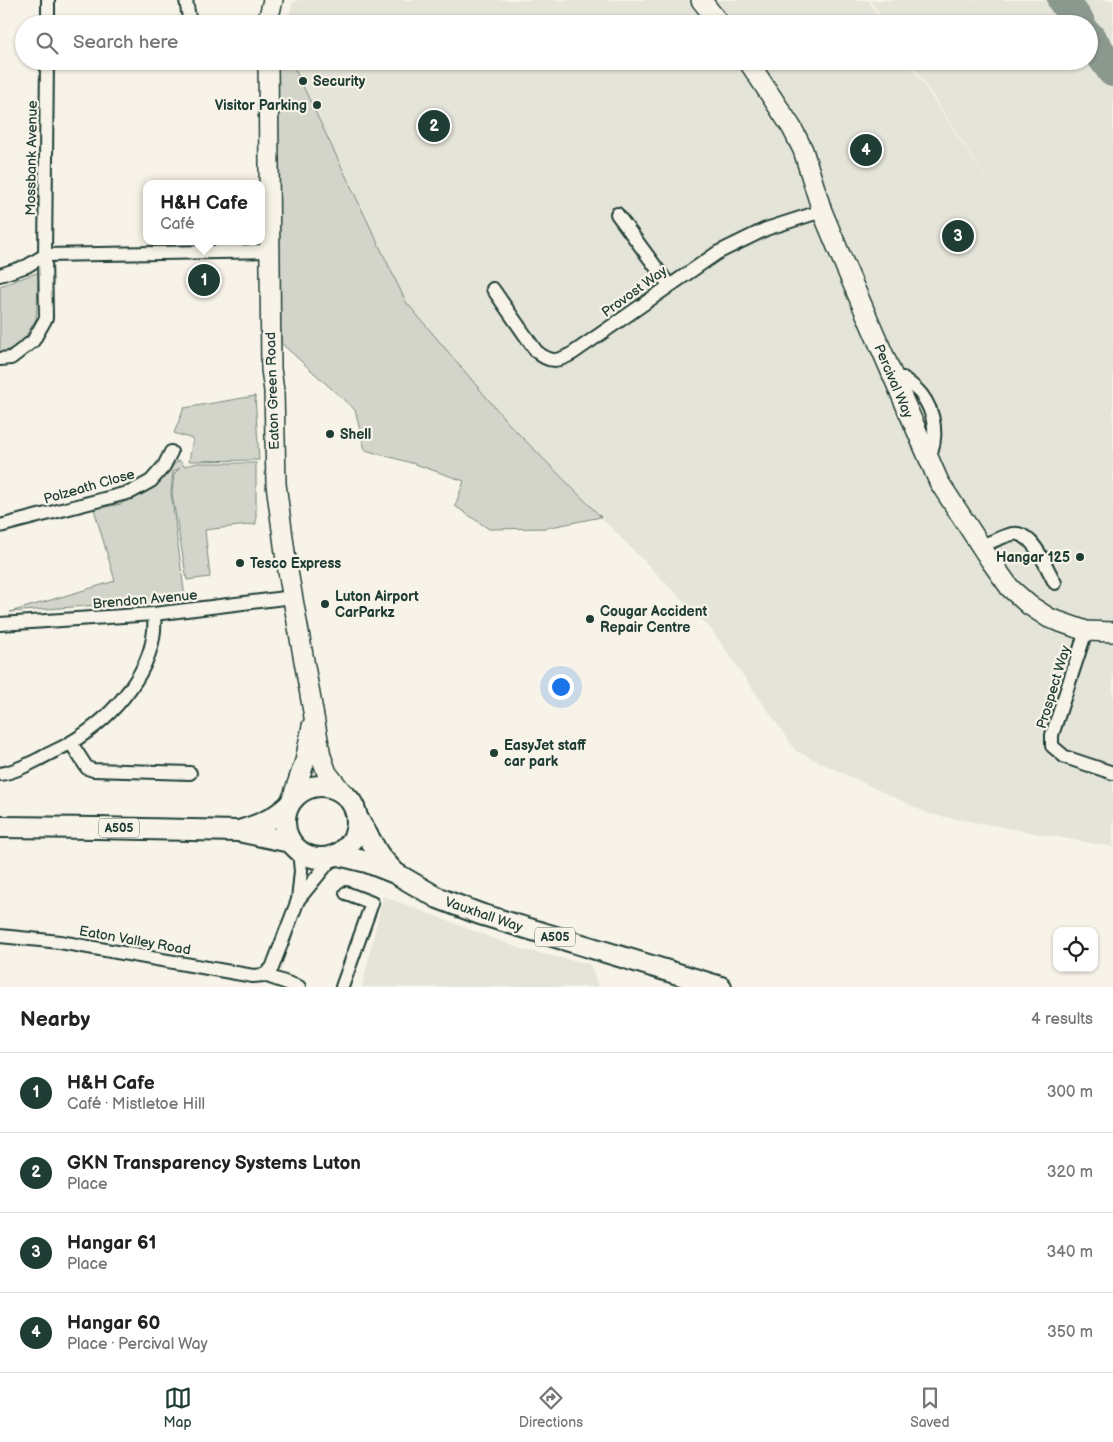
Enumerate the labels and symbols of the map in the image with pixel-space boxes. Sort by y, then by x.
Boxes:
place label: Security [313,73,366,90]
marker: Security [297,75,309,87]
place label: Visitor Parking [215,97,307,114]
marker: Visitor Parking [311,99,323,111]
street label: Mossbank Avenue [22,100,41,216]
pin: 2 [418,107,450,145]
pin: 4 [850,131,882,169]
pin: 3 [942,217,974,255]
pin: 1 [188,261,220,299]
street label: Provost Way [598,262,671,321]
street label: Eaton Green Road [262,332,283,450]
street label: Percival Way [870,342,917,421]
place label: Shell [340,426,371,443]
marker: Shell [324,428,336,440]
street label: Polzeath Close [42,465,137,508]
place label: Hangar 125 [996,549,1070,566]
marker: Hangar 125 [1074,551,1086,563]
place label: Tesco Express [250,555,341,572]
marker: Tesco Express [234,557,246,569]
street label: Brendon Avenue [92,586,198,613]
place label: Luton Airport CarParkz [335,588,419,621]
marker: Luton Airport CarParkz [319,598,331,610]
place label: Cougar Accident Repair Centre [600,603,707,636]
marker: Cougar Accident Repair Centre [584,613,596,625]
street label: Prospect Way [1033,643,1074,731]
your location [548,674,574,700]
place label: EasyJet staff car park [504,737,587,770]
marker: EasyJet staff car park [488,747,500,759]
road number: A505 [99,818,139,838]
street label: Vauxhall Way [443,893,526,936]
street label: Eaton Valley Road [78,922,192,959]
road number: A505 [535,928,575,946]

